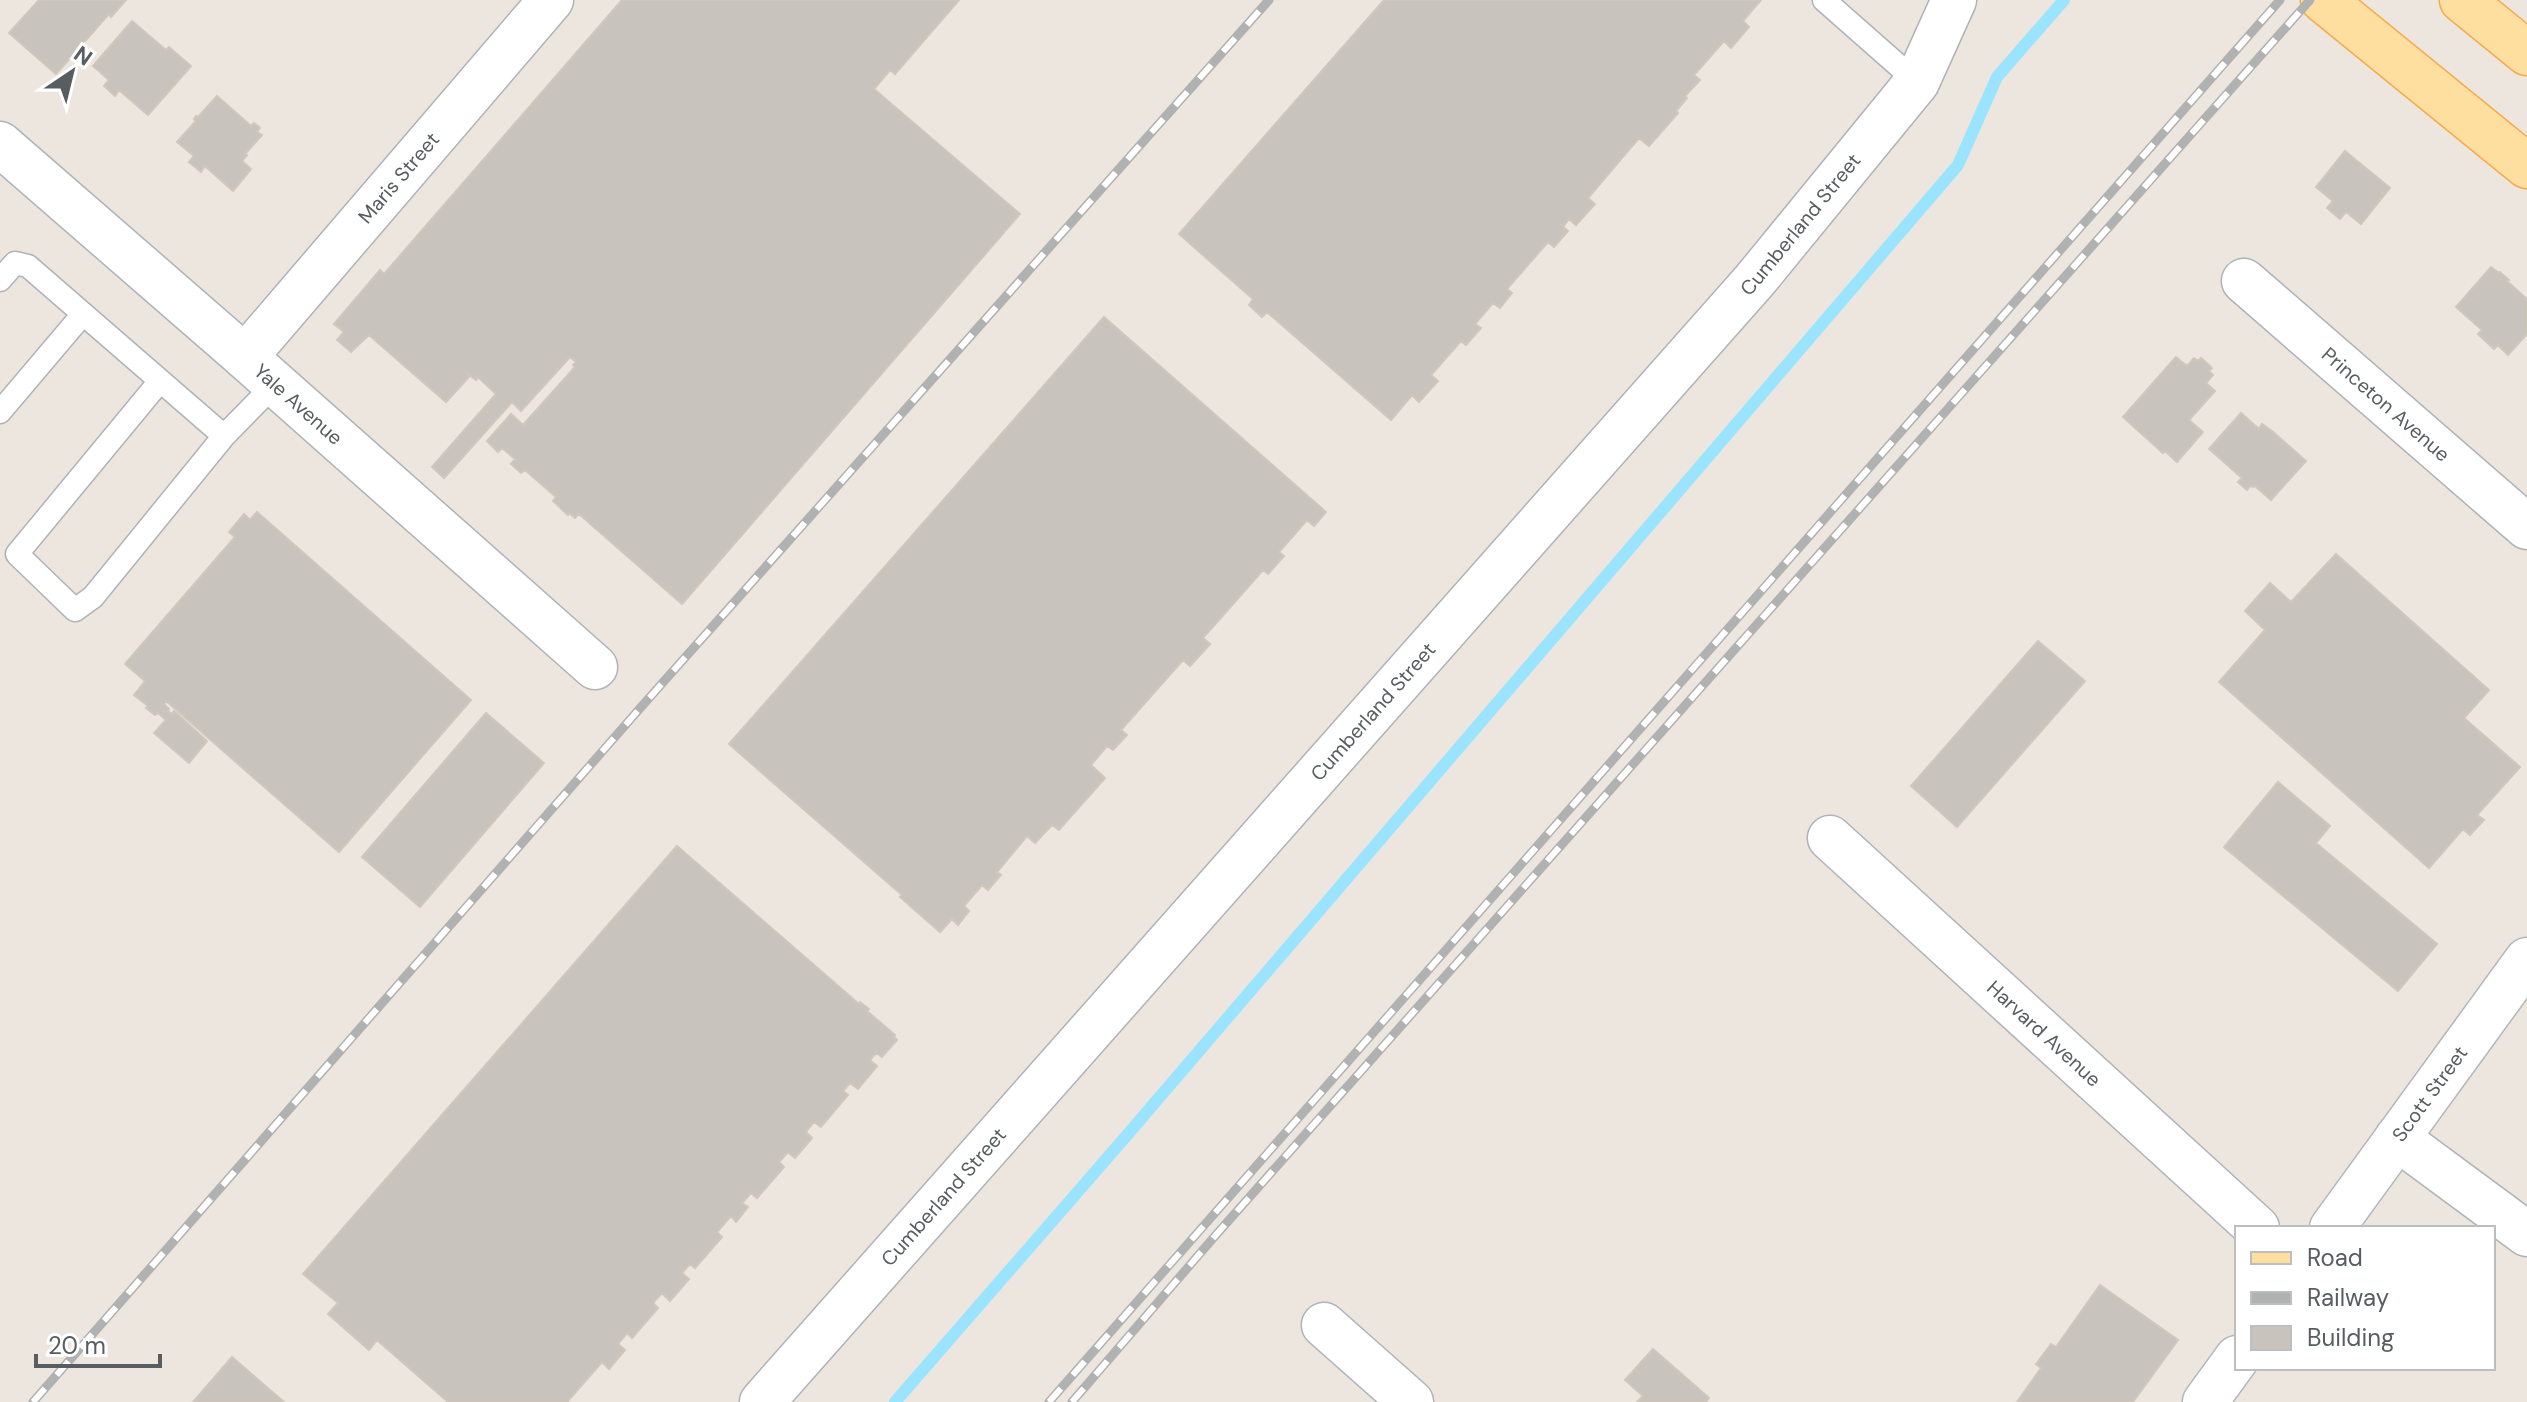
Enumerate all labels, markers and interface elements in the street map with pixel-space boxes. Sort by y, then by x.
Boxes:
north arrow [32,32,112,112]
text: N [68,40,98,73]
street label: Maris Street [352,127,445,229]
street label: Cumberland Street [1734,148,1866,301]
street label: Princeton Avenue [2316,341,2456,467]
street label: Yale Avenue [249,358,348,451]
street label: Cumberland Street [1305,637,1441,786]
street label: Harvard Avenue [1982,975,2107,1092]
street label: Scott Street [2386,1041,2473,1147]
street label: Cumberland Street [875,1122,1012,1271]
legend [2235,1226,2495,1370]
text: Road [2307,1242,2363,1273]
text: Railway [2307,1282,2389,1313]
scale bar [36,1318,160,1368]
text: Building [2307,1322,2394,1353]
text: 20 m [48,1330,106,1361]

